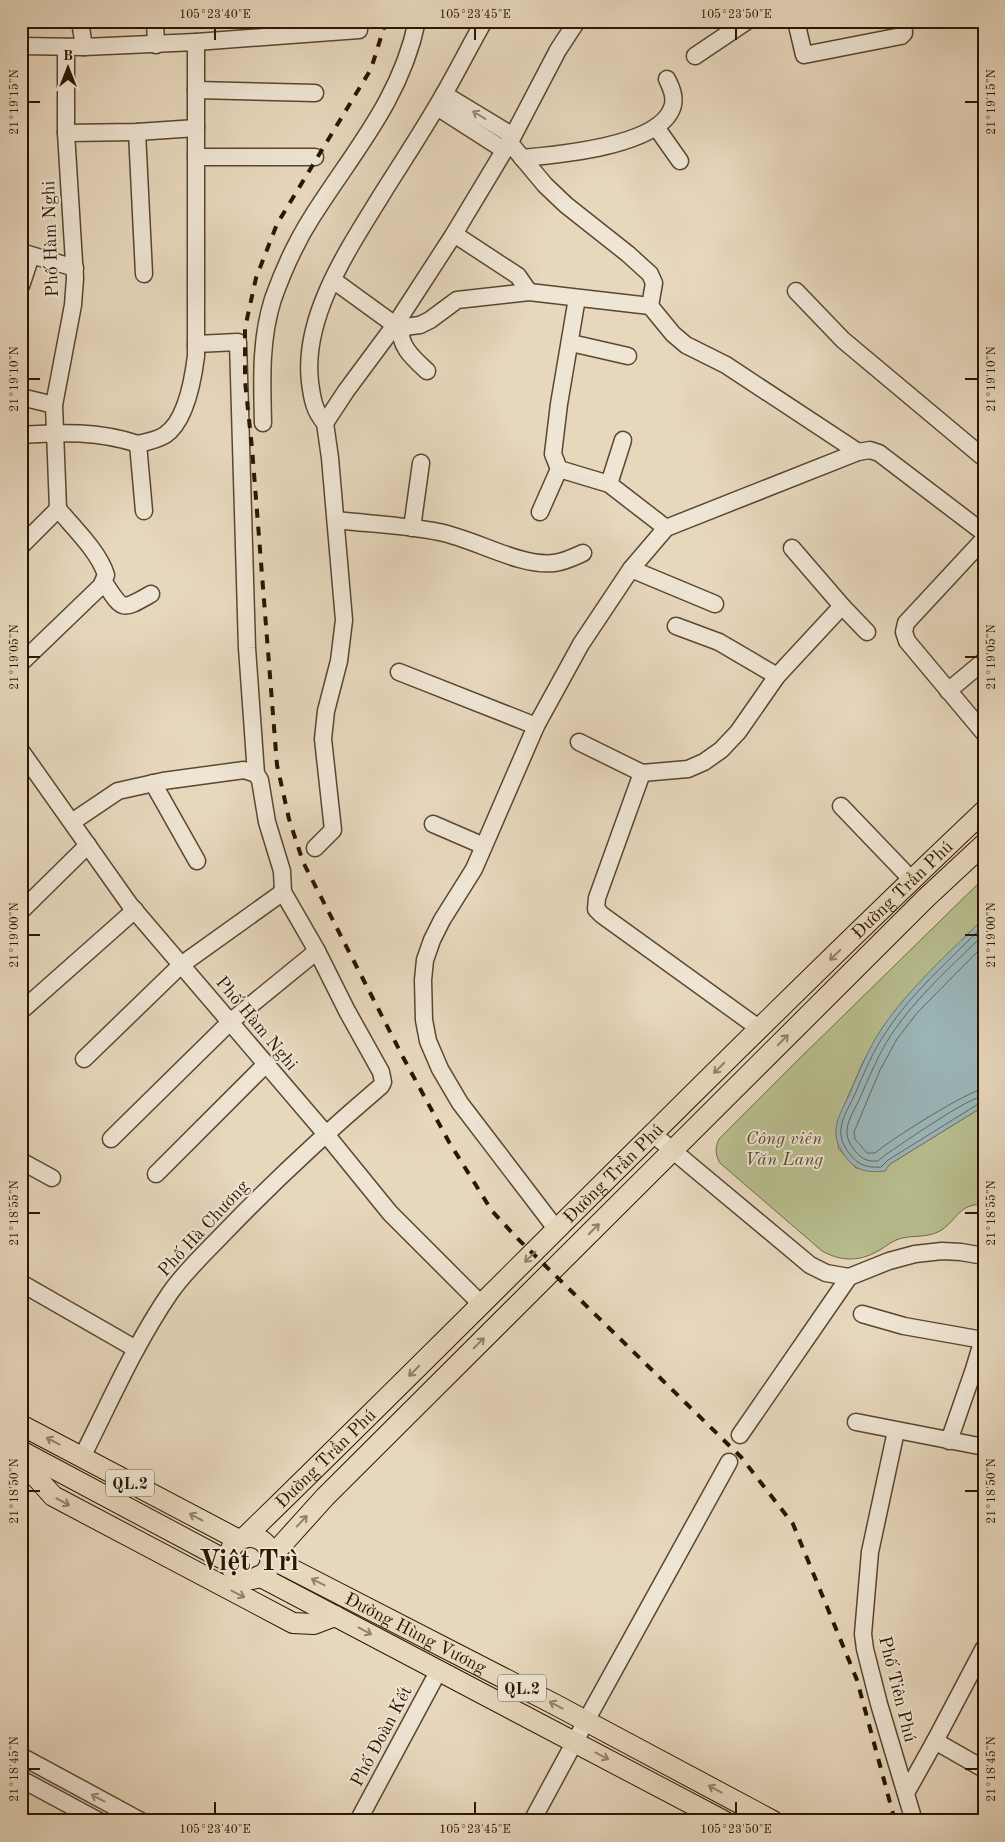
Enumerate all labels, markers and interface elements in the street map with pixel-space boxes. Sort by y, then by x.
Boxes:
text: 105°23'40"E [179,8,251,21]
text: 105°23'45"E [439,8,511,21]
text: 105°23'50"E [700,8,772,21]
north arrow [42,42,92,92]
text: B [63,49,73,63]
text: 21°19'15"N [8,69,21,135]
text: 21°19'15"N [985,69,998,135]
one-way arrow [472,110,486,120]
street label: Phố Hàm Nghi [39,180,62,298]
text: 21°19'10"N [9,346,21,412]
text: 21°19'10"N [986,346,998,412]
text: 21°19'05"N [8,624,21,690]
text: 21°19'05"N [985,624,998,690]
street label: Đường Trần Phú [849,837,957,943]
text: 21°19'00"N [9,902,21,968]
text: 21°19'00"N [986,902,998,968]
one-way arrow [830,948,842,960]
street label: Phố Hàm Nghi [212,973,301,1074]
one-way arrow [777,1034,790,1046]
one-way arrow [714,1062,726,1074]
street label: Đường Trần Phú [560,1121,667,1227]
park label: Công viên Văn Lang [745,1130,824,1169]
street label: Phố Hà Chương [154,1176,253,1280]
text: 21°18'55"N [8,1180,21,1246]
text: 21°18'55"N [985,1180,998,1246]
one-way arrow [588,1223,600,1235]
one-way arrow [523,1251,536,1263]
one-way arrow [472,1338,484,1350]
one-way arrow [408,1365,420,1377]
street label: Đường Trần Phú [273,1406,380,1512]
one-way arrow [46,1436,60,1446]
text: 21°18'50"N [8,1458,21,1524]
text: 21°18'50"N [985,1458,998,1524]
road number: QL.2 [106,1470,154,1496]
one-way arrow [55,1497,70,1507]
one-way arrow [189,1512,204,1522]
one-way arrow [296,1514,308,1527]
district label: Việt Trì [199,1549,299,1577]
one-way arrow [311,1577,326,1587]
one-way arrow [230,1589,245,1599]
street label: Đường Hùng Vương [342,1590,489,1678]
one-way arrow [357,1626,372,1636]
street label: Phố Tiên Phú [875,1634,920,1744]
road number: QL.2 [498,1675,546,1702]
street label: Phố Đoàn Kết [347,1683,416,1790]
one-way arrow [548,1700,563,1710]
text: 21°18'45"N [8,1736,21,1802]
text: 21°18'45"N [985,1736,998,1802]
one-way arrow [594,1751,608,1761]
one-way arrow [708,1784,722,1794]
one-way arrow [91,1792,106,1802]
text: 105°23'40"E [179,1823,251,1836]
text: 105°23'45"E [439,1823,511,1836]
text: 105°23'50"E [700,1823,772,1836]

